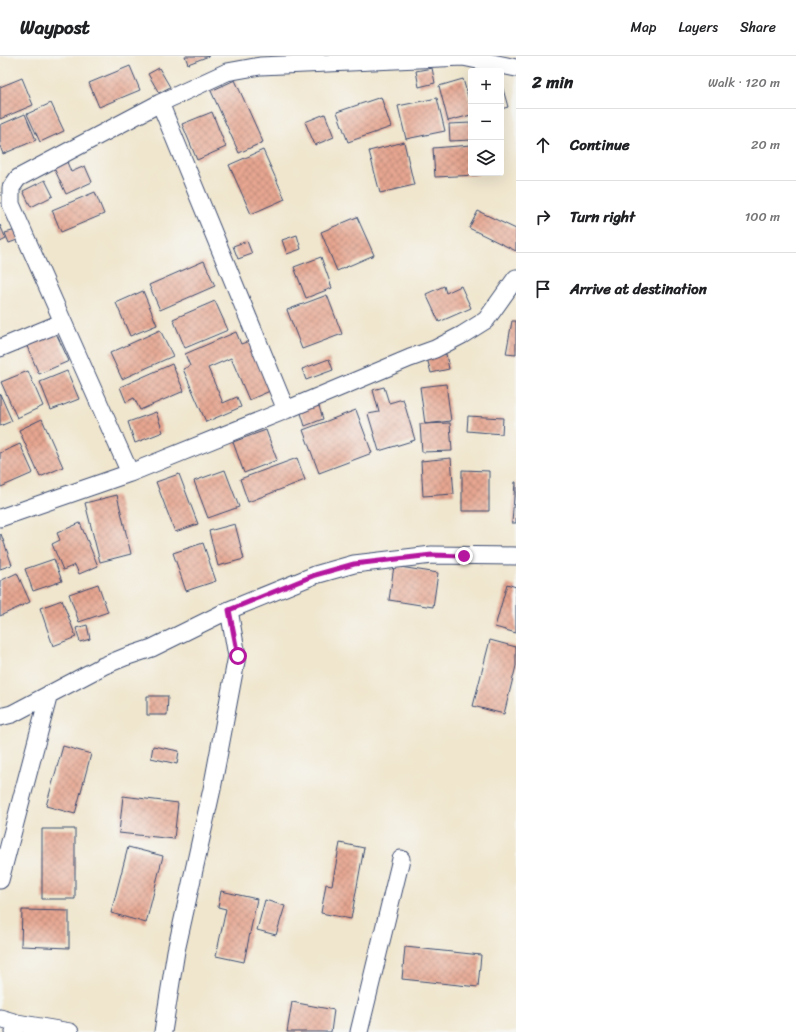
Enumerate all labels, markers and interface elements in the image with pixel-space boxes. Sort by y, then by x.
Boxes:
text: Waypost [20,11,90,44]
text: Map [631,15,656,40]
text: Layers [678,15,718,40]
text: Share [740,15,776,40]
text: 2 min [532,67,573,97]
map controls [468,68,504,176]
button: + [468,68,504,104]
text: Walk · 120 m [708,71,780,94]
button: − [468,104,504,140]
text: Continue [570,132,630,158]
text: 20 m [751,133,780,156]
icon: ahead [532,134,554,156]
button: layers [468,140,504,176]
text: Turn right [570,204,635,230]
text: 100 m [745,205,780,228]
icon: right [532,206,554,228]
text: Arrive at destination [570,276,707,302]
icon: arrive [532,278,554,300]
route end [455,547,473,565]
route start [229,647,247,665]

